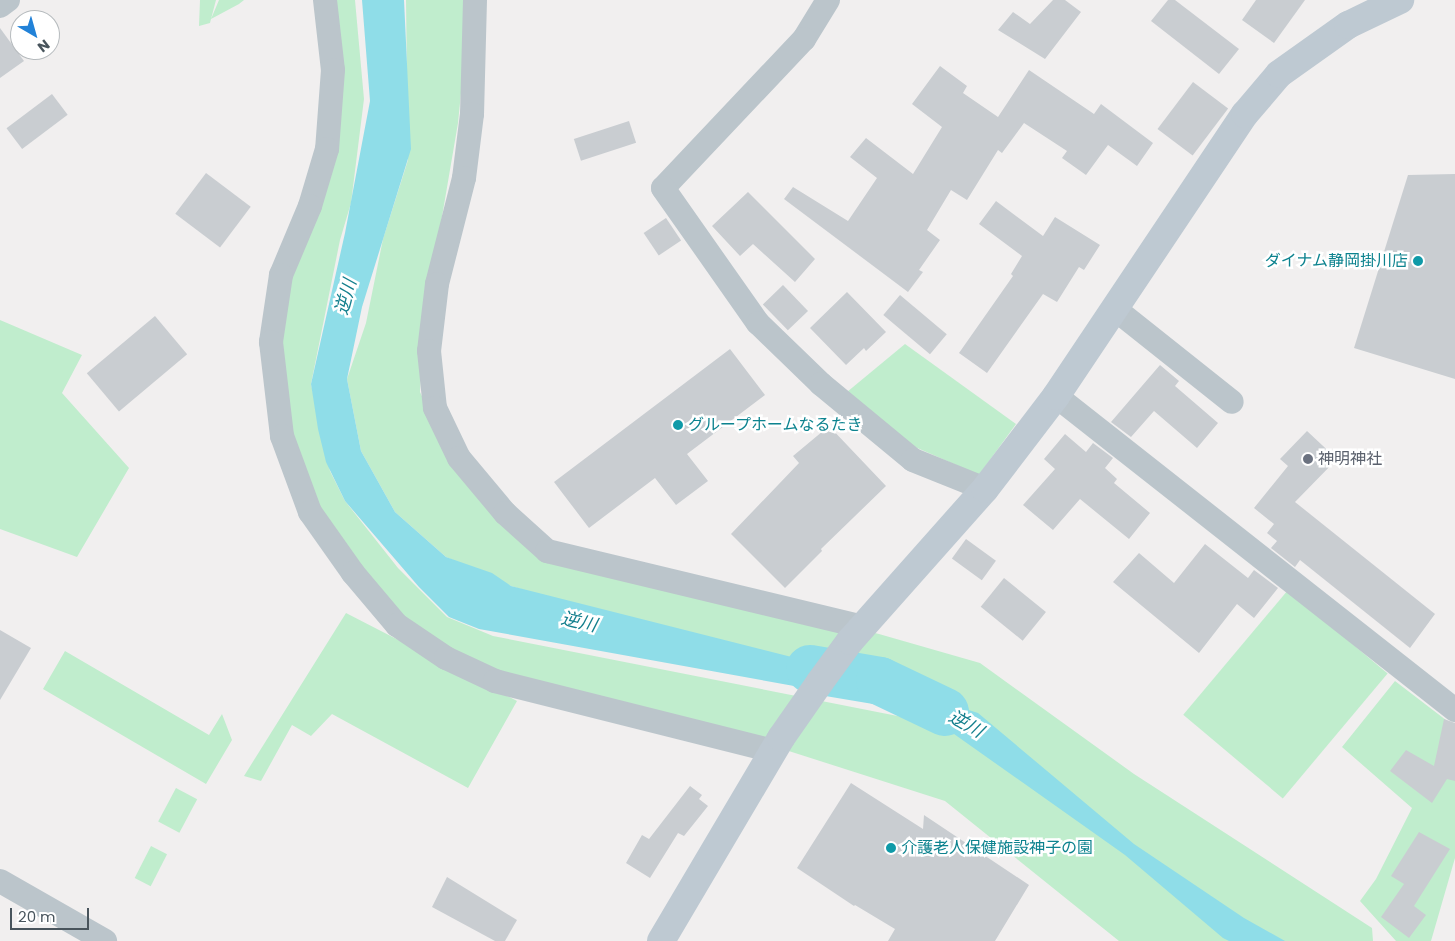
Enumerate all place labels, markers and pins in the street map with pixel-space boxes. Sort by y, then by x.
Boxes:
place label: ダイナム静岡掛川店 [1264,251,1408,271]
marker: ダイナム静岡掛川店 [1412,255,1424,267]
place label: グループホームなるたき [688,415,864,435]
marker: グループホームなるたき [672,419,684,431]
place label: 神明神社 [1318,449,1382,469]
marker: 神明神社 [1302,453,1314,465]
place label: 介護老人保健施設神子の園 [901,838,1093,858]
marker: 介護老人保健施設神子の園 [885,842,897,854]

